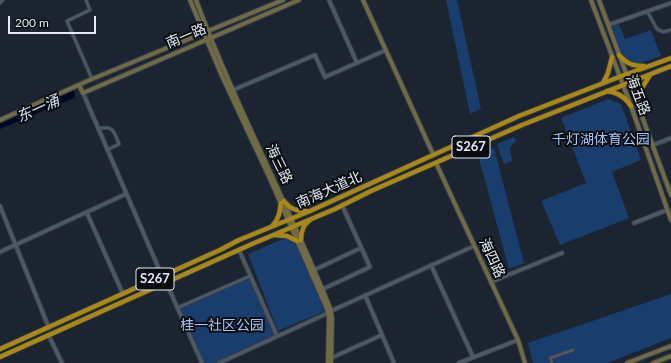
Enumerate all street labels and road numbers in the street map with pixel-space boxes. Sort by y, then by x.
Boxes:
street label: 南一路 [163,20,209,52]
street label: 海五路 [623,72,653,118]
road number: S267 [452,136,490,158]
street label: 海三路 [262,141,296,187]
street label: 南海大道北 [294,168,364,212]
street label: 海四路 [476,235,508,281]
road number: S267 [136,268,174,290]

